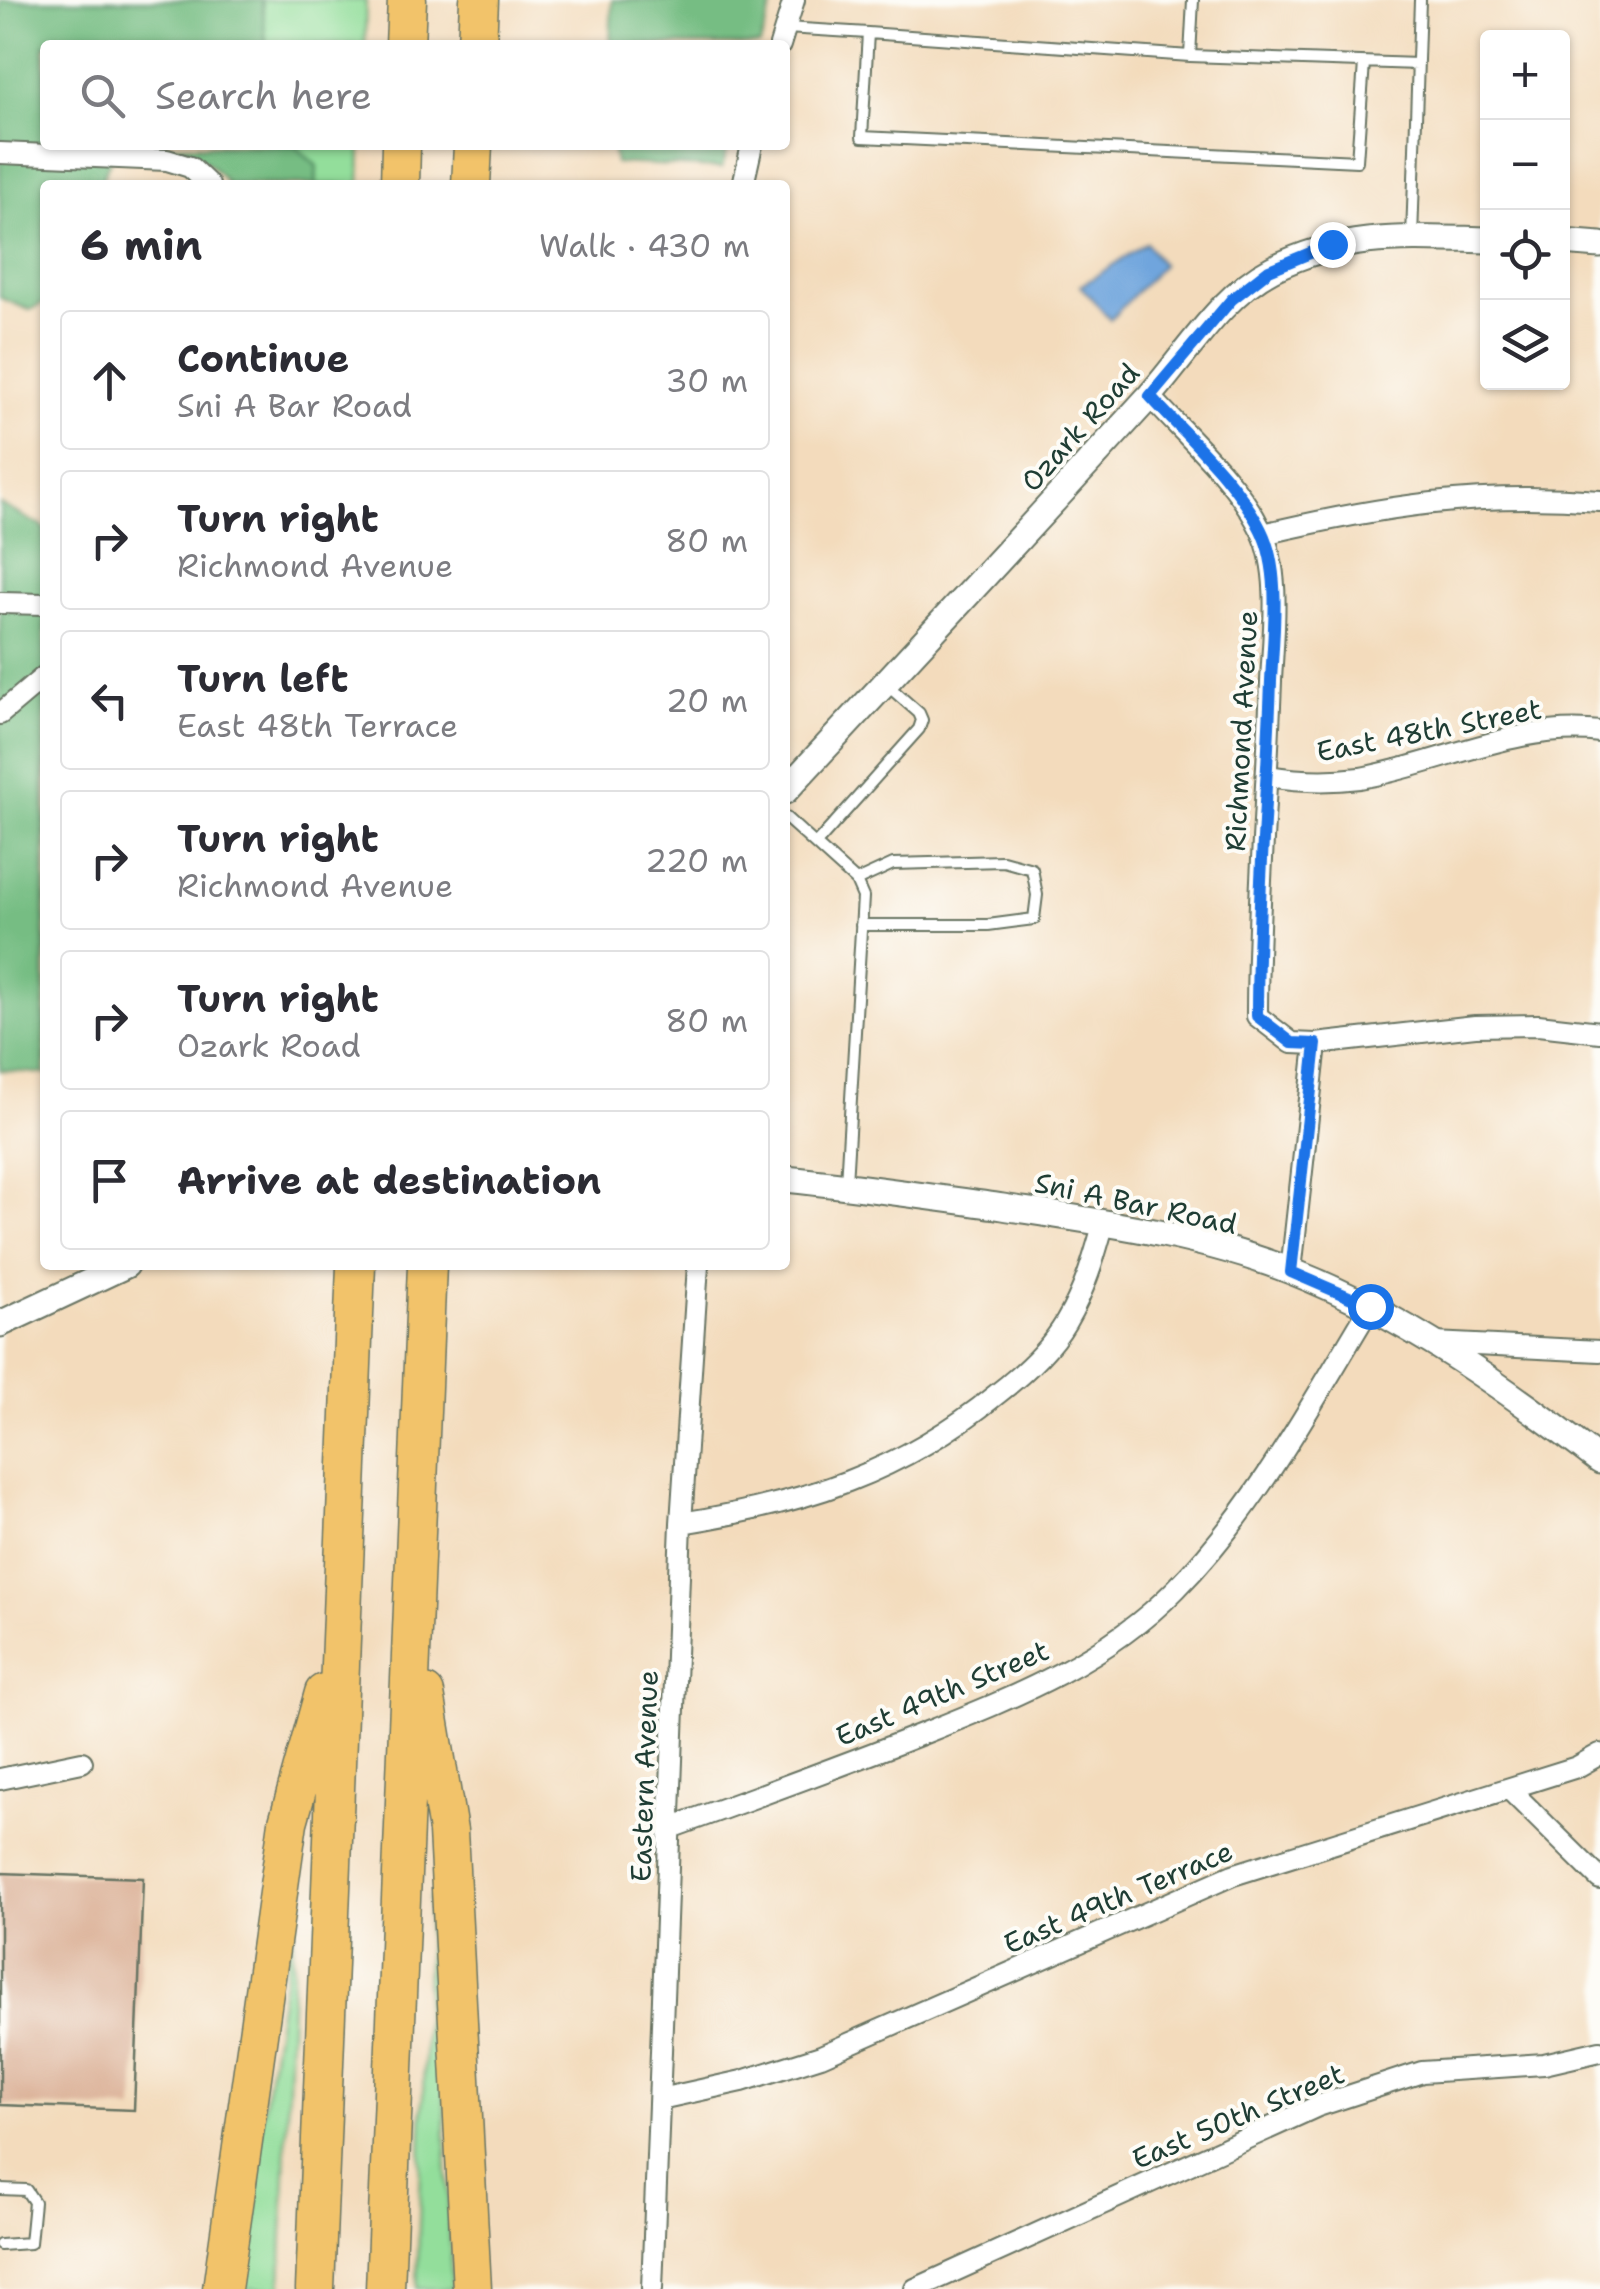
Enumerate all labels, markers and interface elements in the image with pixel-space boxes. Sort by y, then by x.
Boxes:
map controls [1480,30,1570,390]
button: + [1480,30,1570,120]
search box [40,40,790,150]
icon: search [75,68,130,123]
text: Search here [155,70,372,121]
button: − [1480,120,1570,210]
button: locate [1480,210,1570,300]
text: 6 min [80,217,202,273]
route end [1310,222,1356,268]
text: Walk · 430 m [539,224,750,267]
button: layers [1480,300,1570,390]
text: Continue [177,333,349,384]
icon: ahead [82,353,137,408]
street label: Ozark Road [1012,355,1148,499]
text: 30 m [665,359,748,402]
text: Sni A Bar Road [177,384,412,427]
text: Turn right [177,493,379,544]
icon: right [82,513,137,568]
text: 80 m [665,519,748,562]
text: Richmond Avenue [177,544,453,587]
street label: Richmond Avenue [1216,609,1266,853]
text: Turn left [177,653,349,704]
icon: left [82,673,137,728]
text: 20 m [666,679,748,722]
street label: East 48th Street [1313,690,1545,770]
text: East 48th Terrace [177,704,458,747]
text: Turn right [177,813,379,864]
icon: right [82,833,137,888]
text: 220 m [645,839,748,882]
text: Richmond Avenue [177,864,453,907]
text: Turn right [177,973,379,1024]
icon: right [82,993,137,1048]
text: 80 m [665,999,748,1042]
text: Ozark Road [177,1024,361,1067]
icon: arrive [82,1153,137,1208]
text: Arrive at destination [177,1155,601,1206]
street label: Sni A Bar Road [1031,1163,1241,1243]
route start [1348,1284,1394,1330]
street label: East 49th Street [830,1631,1054,1755]
street label: Eastern Avenue [621,1669,667,1883]
street label: East 49th Terrace [998,1832,1238,1962]
street label: East 50th Street [1126,2054,1350,2178]

